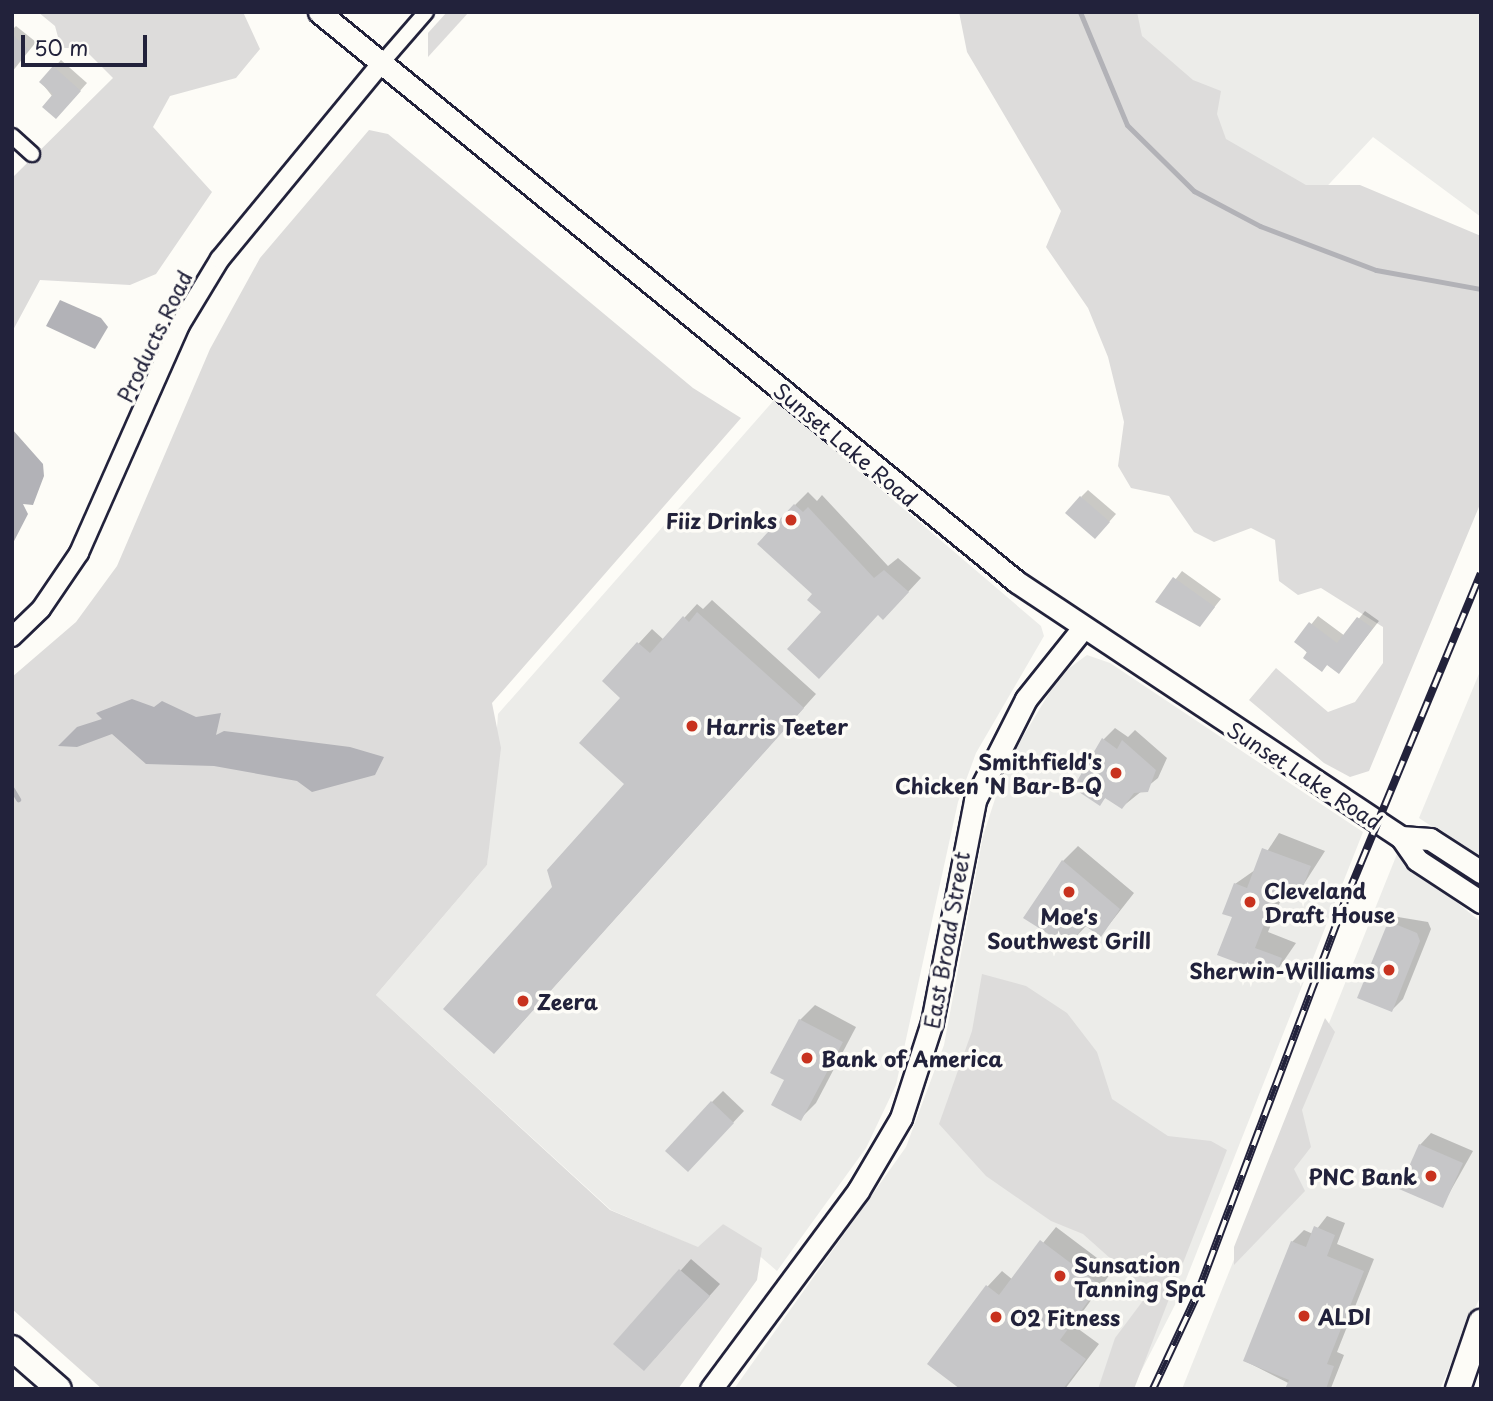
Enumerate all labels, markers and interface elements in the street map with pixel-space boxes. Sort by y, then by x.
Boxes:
scale bar [24,21,150,65]
text: 50 m [34,31,88,63]
street label: Products Road [111,266,197,406]
street label: Sunset Lake Road [769,376,923,512]
place label: Fiiz Drinks [664,507,777,533]
marker: Fiiz Drinks [783,512,799,528]
place label: Harris Teeter [706,713,848,739]
street label: Sunset Lake Road [1222,715,1388,835]
marker: Harris Teeter [684,718,700,734]
place label: Smithfield's Chicken 'N Bar-B-Q [892,748,1102,798]
marker: Smithfield's Chicken 'N Bar-B-Q [1108,765,1124,781]
street label: East Broad Street [918,849,974,1031]
place label: Cleveland Draft House [1264,877,1396,927]
marker: Moe's Southwest Grill [1061,884,1077,900]
marker: Cleveland Draft House [1242,894,1258,910]
place label: Moe's Southwest Grill [987,903,1151,953]
place label: Sherwin-Williams [1189,957,1375,983]
marker: Sherwin-Williams [1381,962,1397,978]
place label: Zeera [537,988,598,1014]
marker: Zeera [515,993,531,1009]
place label: Bank of America [821,1045,1003,1071]
marker: Bank of America [799,1050,815,1066]
place label: PNC Bank [1308,1163,1417,1189]
marker: PNC Bank [1423,1168,1439,1184]
place label: Sunsation Tanning Spa [1074,1251,1206,1301]
marker: Sunsation Tanning Spa [1052,1268,1068,1284]
place label: ALDI [1318,1303,1371,1329]
place label: O2 Fitness [1010,1304,1121,1330]
marker: ALDI [1296,1308,1312,1324]
marker: O2 Fitness [988,1309,1004,1325]

